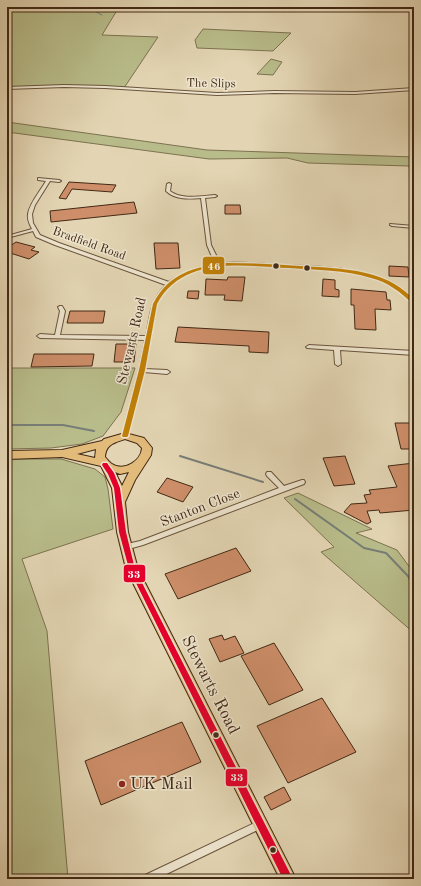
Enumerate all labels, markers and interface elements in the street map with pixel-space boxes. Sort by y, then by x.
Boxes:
street label: The Slips [186,78,236,90]
street label: Bradfield Road [51,225,127,263]
line badge: 46 [202,256,225,275]
unlabelled marker [271,261,281,271]
text: 46 [208,262,220,273]
unlabelled marker [302,263,312,273]
street label: Stewarts Road [115,296,149,386]
street label: Stanton Close [158,486,242,530]
line badge: 33 [123,564,146,583]
text: 33 [128,570,140,581]
street label: Stewarts Road [178,633,242,737]
unlabelled marker [211,730,221,740]
line badge: 33 [225,768,248,787]
text: 33 [231,773,243,784]
place label: UK Mail [130,776,193,793]
marker: UK Mail [117,779,127,789]
unlabelled marker [268,845,278,855]

